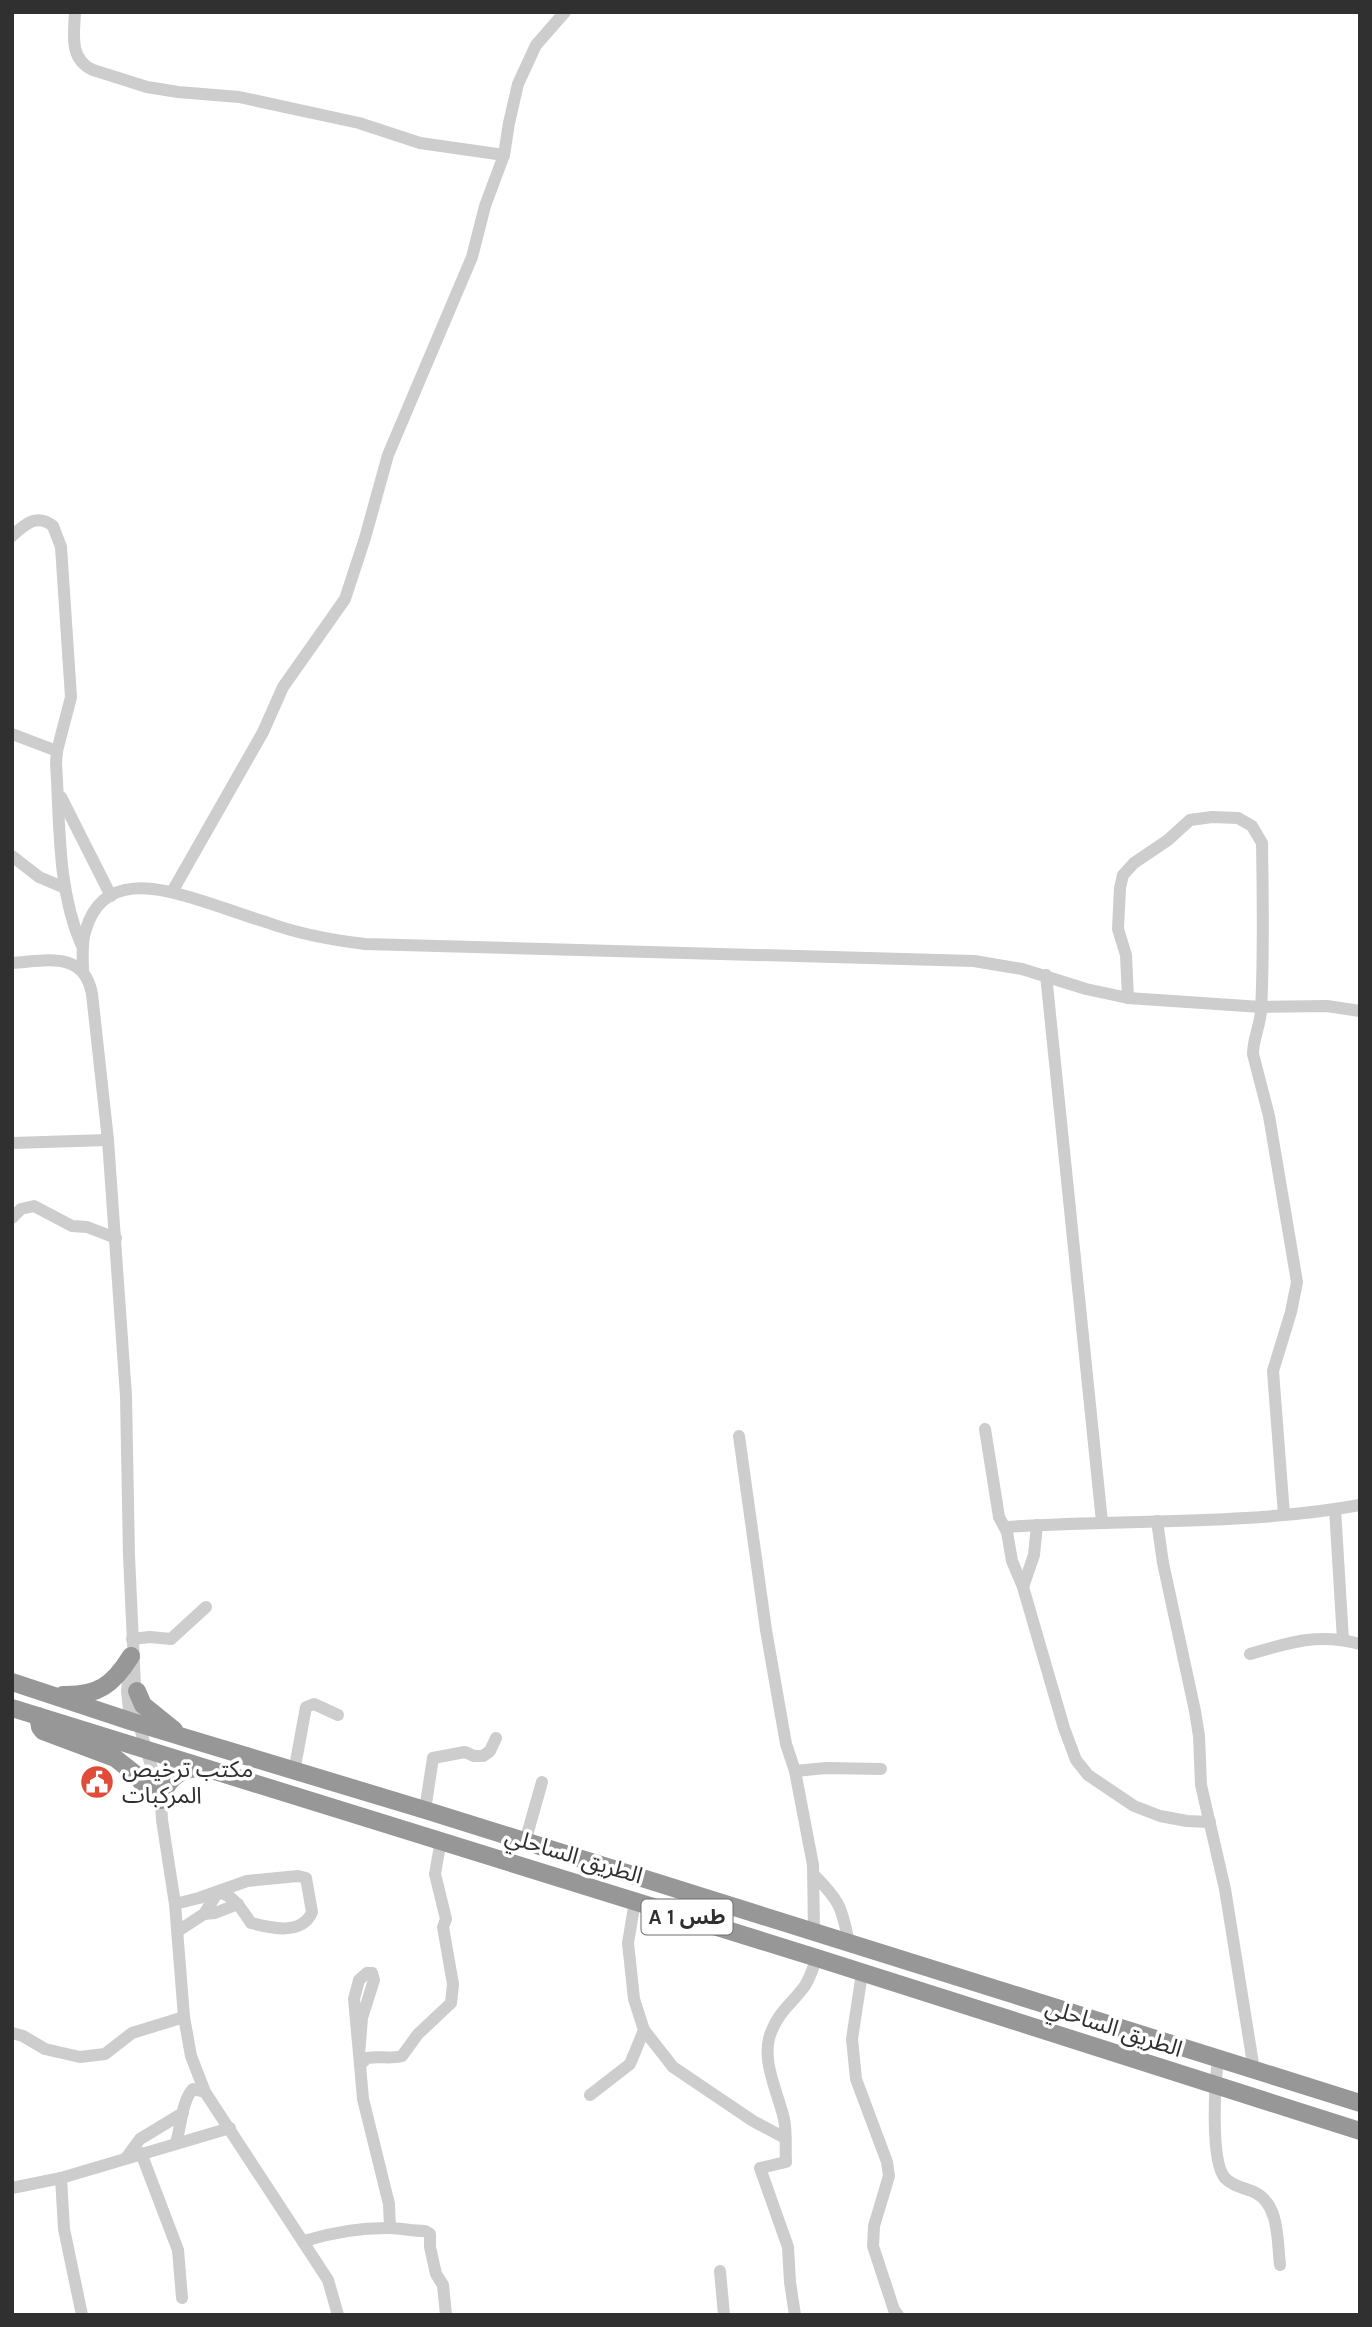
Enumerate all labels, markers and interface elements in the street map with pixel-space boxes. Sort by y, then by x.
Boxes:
place label: مكتب ترخيص المركبات [122,1756,253,1809]
public building icon: مكتب ترخيص المركبات [78,1763,116,1801]
street label: الطريق الساحلي [501,1822,646,1893]
road number: A 1 طس [642,1899,732,1934]
street label: الطريق الساحلي [1041,1993,1186,2066]

